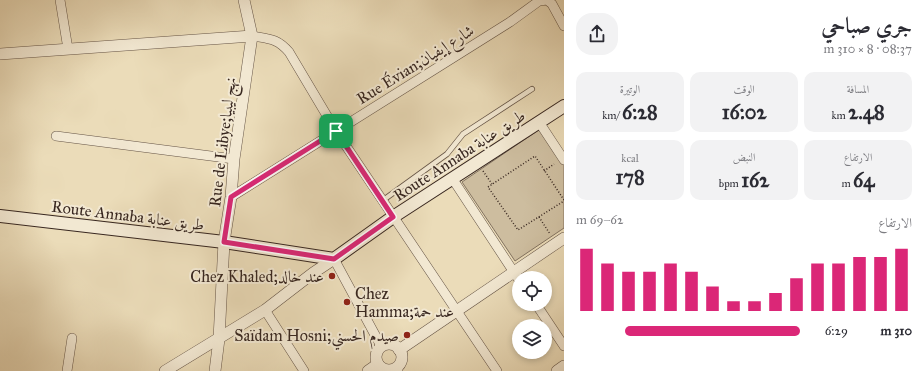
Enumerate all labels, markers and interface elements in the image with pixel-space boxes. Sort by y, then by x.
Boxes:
text: جري صباحي [821,12,912,39]
button: share [576,13,618,55]
street label: Rue Évian;شارع إيفيان [352,19,480,112]
text: 08:37 · 8 × 310 m [824,41,912,57]
street label: Rue de Libye;نهج ليبيا [205,76,245,209]
text: الوتيرة [620,83,640,96]
text: الوقت [733,83,755,96]
text: المسافة [847,83,869,96]
text: 6:28 [622,100,658,124]
text: 16:02 [722,100,766,124]
text: 2.48 [848,100,885,124]
street label: Route Annaba طريق عنابة [390,106,529,206]
text: /km [602,109,622,122]
text: km [831,109,848,122]
pin [319,114,353,148]
icon: arrive [325,120,347,142]
text: النبض [733,151,755,164]
text: الارتفاع [844,151,872,164]
text: kcal [621,152,639,165]
text: 178 [615,165,645,189]
text: 162 [741,168,769,192]
text: 64 [853,168,875,192]
text: bpm [719,177,741,190]
text: m [841,177,853,190]
street label: Route Annaba طريق عنابة [51,197,205,235]
text: 62–69 m [576,212,623,228]
text: الارتفاع [878,215,912,231]
place label: Chez Khaled;عند خالد [190,267,324,286]
marker: Chez Khaled;عند خالد [327,271,337,281]
map controls [512,271,552,359]
button: locate [512,271,552,311]
place label: Chez Hamma;عند حمة [355,284,454,321]
marker: Chez Hamma;عند حمة [342,297,352,307]
button: layers [512,319,552,359]
text: 6:29 [825,323,848,339]
text: 310 m [880,323,912,339]
place label: Saïdam Hosni;صيدم الحسني [234,326,399,351]
marker: Saïdam Hosni;صيدم الحسني [402,330,412,340]

